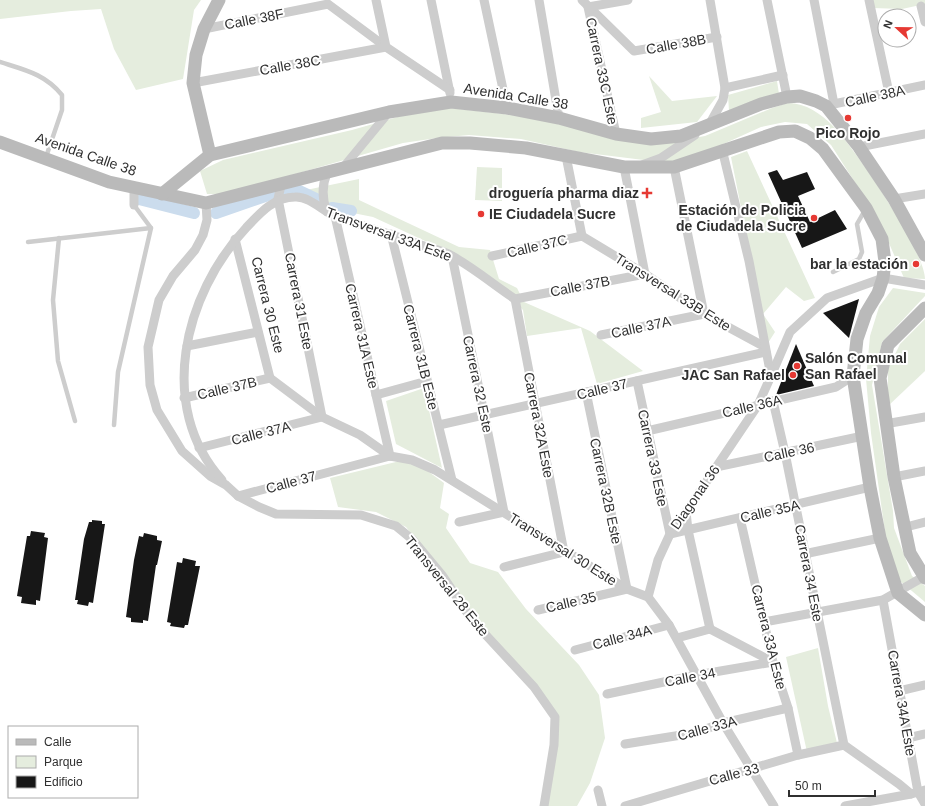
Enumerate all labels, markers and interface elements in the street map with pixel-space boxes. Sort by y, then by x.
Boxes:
street label: Calle 38F [223,5,285,33]
north arrow [877,8,917,48]
street label: Carrera 33C Este [583,16,621,126]
text: N [881,18,895,30]
street label: Calle 38B [645,31,707,57]
street label: Calle 38C [258,52,322,78]
street label: Avenida Calle 38 [463,80,570,112]
street label: Calle 38A [844,82,907,110]
marker: Pico Rojo [843,113,853,123]
place label: Pico Rojo [816,125,880,141]
street label: Avenida Calle 38 [33,129,139,179]
place label: droguería pharma diaz [489,185,639,201]
marker: droguería pharma diaz [642,188,652,198]
place label: Estación de Policia de Ciudadela Sucre [676,202,806,234]
street label: Transversal 33A Este [324,204,454,264]
place label: IE Ciudadela Sucre [489,206,616,222]
marker: IE Ciudadela Sucre [476,209,486,219]
marker: Estación de Policia de Ciudadela Sucre [809,213,819,223]
street label: Calle 37C [505,231,569,261]
street label: Transversal 33B Este [612,250,734,334]
street label: Carrera 31 Este [282,251,316,351]
street label: Carrera 30 Este [248,255,288,355]
place label: bar la estación [810,256,908,272]
marker: bar la estación [911,259,921,269]
street label: Calle 37B [549,272,611,300]
street label: Carrera 31A Este [342,282,382,390]
street label: Carrera 31B Este [400,303,442,412]
street label: Calle 37A [610,313,673,341]
street label: Carrera 32 Este [460,334,496,434]
place label: Salón Comunal San Rafael [805,350,907,382]
marker: Salón Comunal San Rafael [792,361,802,371]
place label: JAC San Rafael [682,367,785,383]
marker: JAC San Rafael [788,370,798,380]
street label: Carrera 32A Este [521,371,557,479]
street label: Calle 37B [196,373,258,403]
street label: Calle 37 [575,375,629,403]
street label: Calle 36A [721,391,784,421]
street label: Carrera 33 Este [635,408,671,508]
street label: Calle 37A [230,418,293,448]
street label: Carrera 32B Este [587,436,625,546]
street label: Calle 36 [762,439,816,465]
street label: Diagonal 36 [667,462,723,532]
street label: Calle 37 [264,468,318,496]
street label: Calle 35A [739,496,802,526]
street label: Transversal 30 Este [506,509,620,589]
street label: Carrera 34 Este [792,523,826,623]
street label: Transversal 28 Este [402,533,492,639]
street label: Carrera 33A Este [748,583,790,691]
street label: Calle 35 [544,588,598,616]
street label: Calle 34A [591,621,654,653]
street label: Carrera 34A Este [885,649,919,757]
street label: Calle 34 [663,664,717,690]
street label: Calle 33A [676,712,739,744]
legend [8,726,138,798]
text: Calle [44,735,72,749]
text: Parque [44,755,83,769]
street label: Calle 33 [707,760,761,788]
scale bar [789,772,875,798]
text: Edificio [44,775,83,789]
text: 50 m [795,779,822,793]

